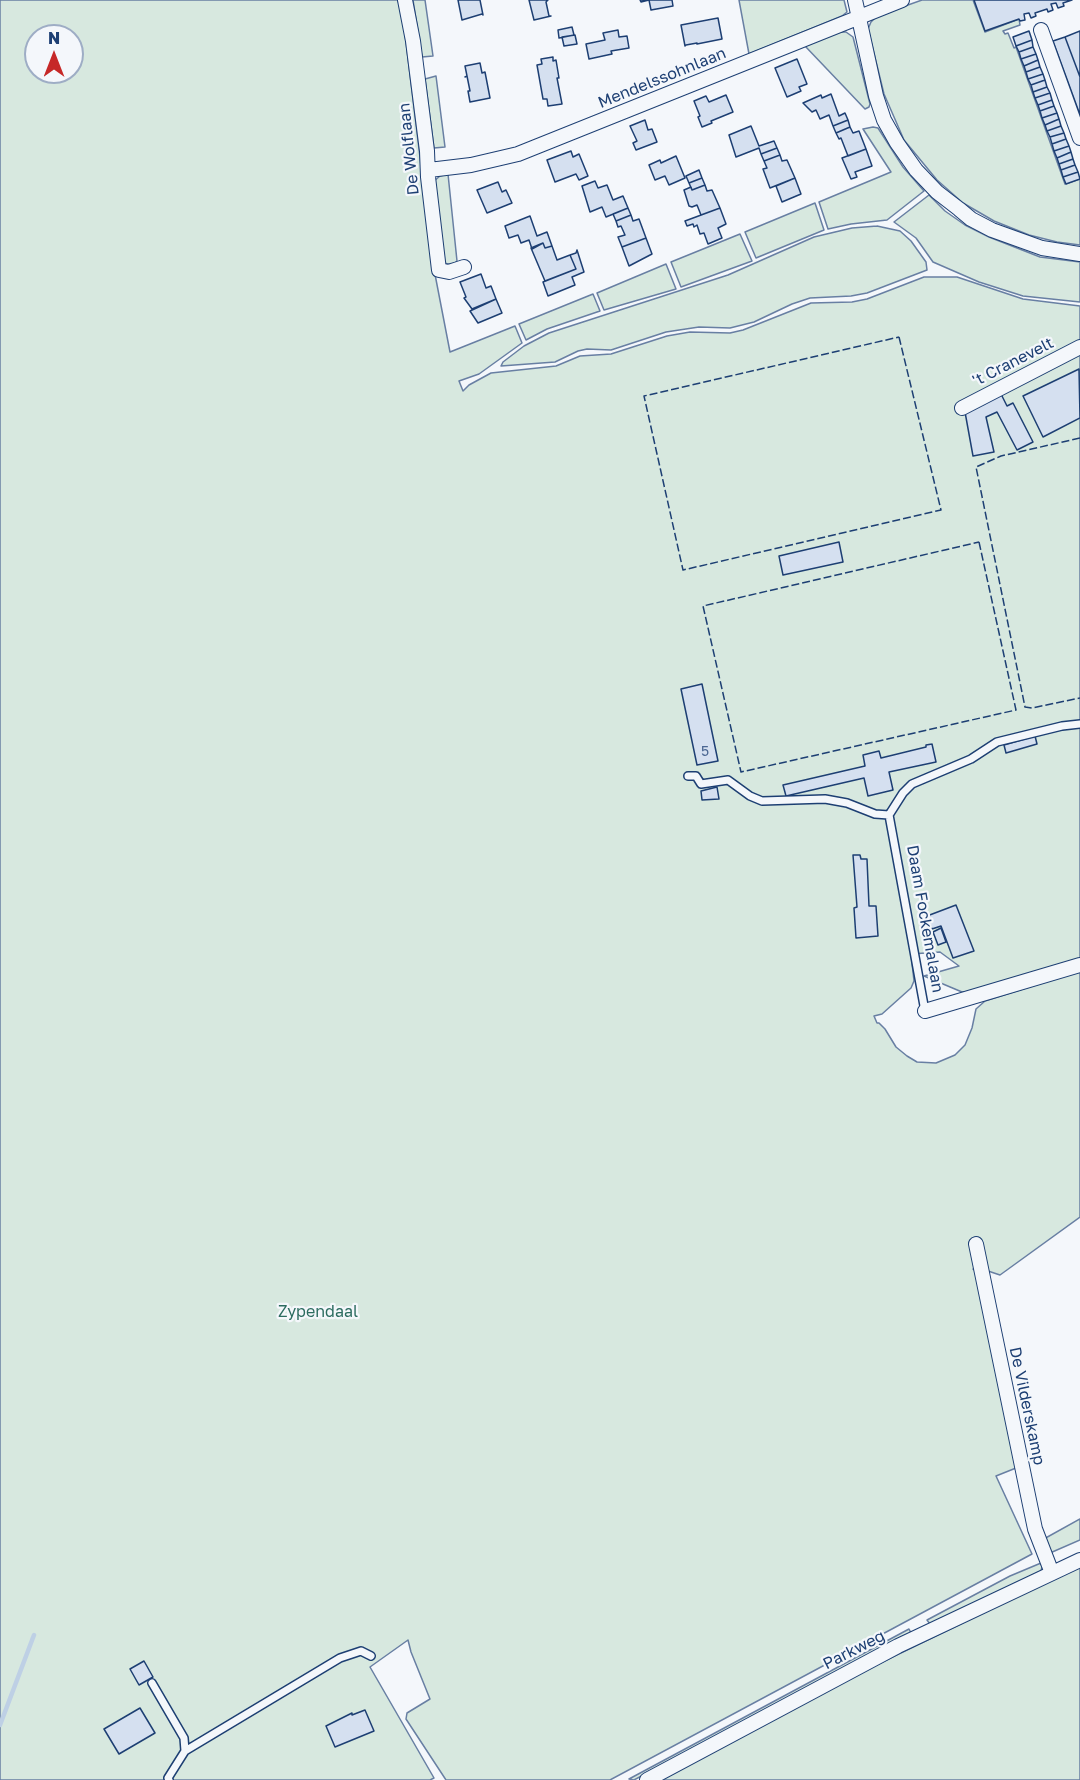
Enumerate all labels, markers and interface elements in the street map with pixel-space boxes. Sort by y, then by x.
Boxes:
north arrow [24,24,84,84]
text: N [48,28,60,48]
street label: Mendelssohnlaan [595,44,729,112]
street label: De Wolflaan [395,102,423,196]
street label: 't Cranevelt [969,333,1057,391]
house number: 5 [701,744,709,760]
street label: Daam Fockemalaan [903,844,947,994]
park label: Zypendaal [278,1302,358,1322]
street label: De Vilderskamp [1005,1345,1049,1467]
street label: Parkweg [820,1626,888,1674]

